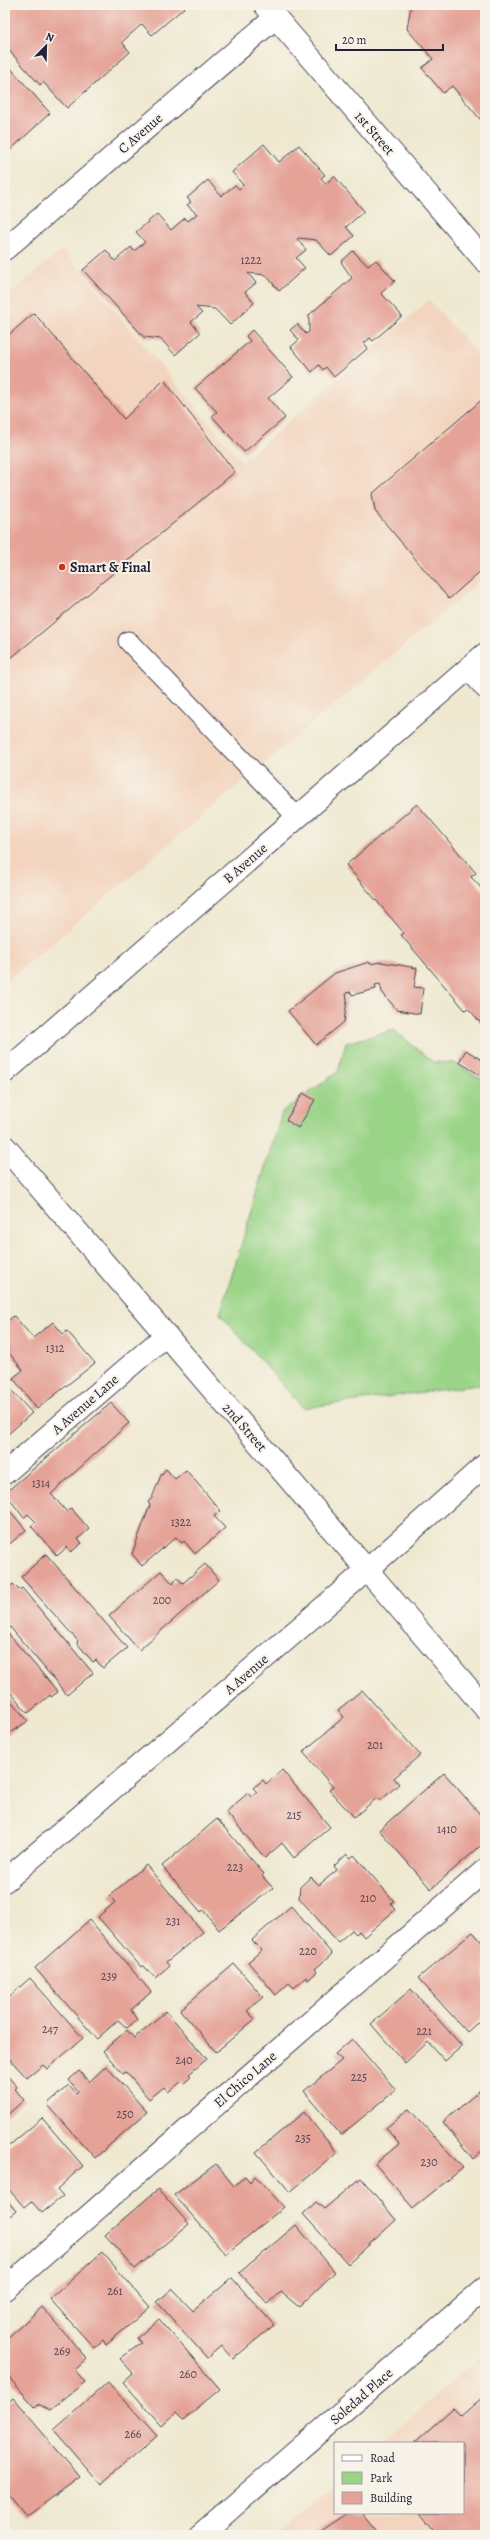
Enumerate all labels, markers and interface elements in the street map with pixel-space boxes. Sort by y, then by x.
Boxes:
north arrow [26,26,66,66]
scale bar [336,26,443,52]
text: N [43,29,56,46]
text: 20 m [342,32,366,48]
street label: 1st Street [350,107,399,160]
street label: C Avenue [114,109,167,158]
house number: 1222 [240,252,262,268]
place label: Smart & Final [70,558,151,577]
marker: Smart & Final [57,562,67,572]
street label: B Avenue [219,839,271,888]
house number: 1312 [46,1340,65,1356]
street label: A Avenue Lane [47,1370,123,1439]
street label: 2nd Street [218,1399,271,1456]
house number: 1314 [32,1475,51,1491]
house number: 1322 [171,1514,192,1530]
house number: 200 [153,1592,171,1608]
street label: A Avenue [219,1650,272,1699]
house number: 201 [367,1737,383,1753]
house number: 215 [287,1807,301,1823]
house number: 1410 [437,1821,457,1837]
house number: 223 [227,1859,243,1875]
house number: 210 [360,1890,376,1906]
house number: 231 [166,1913,180,1929]
house number: 220 [299,1943,317,1959]
house number: 239 [101,1968,117,1984]
house number: 247 [42,2021,59,2037]
house number: 221 [416,2023,432,2039]
street label: El Chico Lane [210,2047,281,2112]
house number: 240 [175,2052,193,2068]
house number: 225 [351,2069,367,2085]
house number: 250 [116,2106,134,2122]
house number: 235 [295,2130,311,2146]
house number: 230 [420,2154,438,2170]
house number: 261 [107,2283,123,2299]
house number: 269 [54,2343,70,2359]
street label: Soledad Place [326,2364,397,2429]
house number: 260 [179,2366,197,2382]
house number: 266 [125,2426,142,2442]
legend [334,2442,464,2514]
text: Road [370,2450,396,2466]
text: Park [370,2470,393,2486]
text: Building [370,2490,412,2506]

